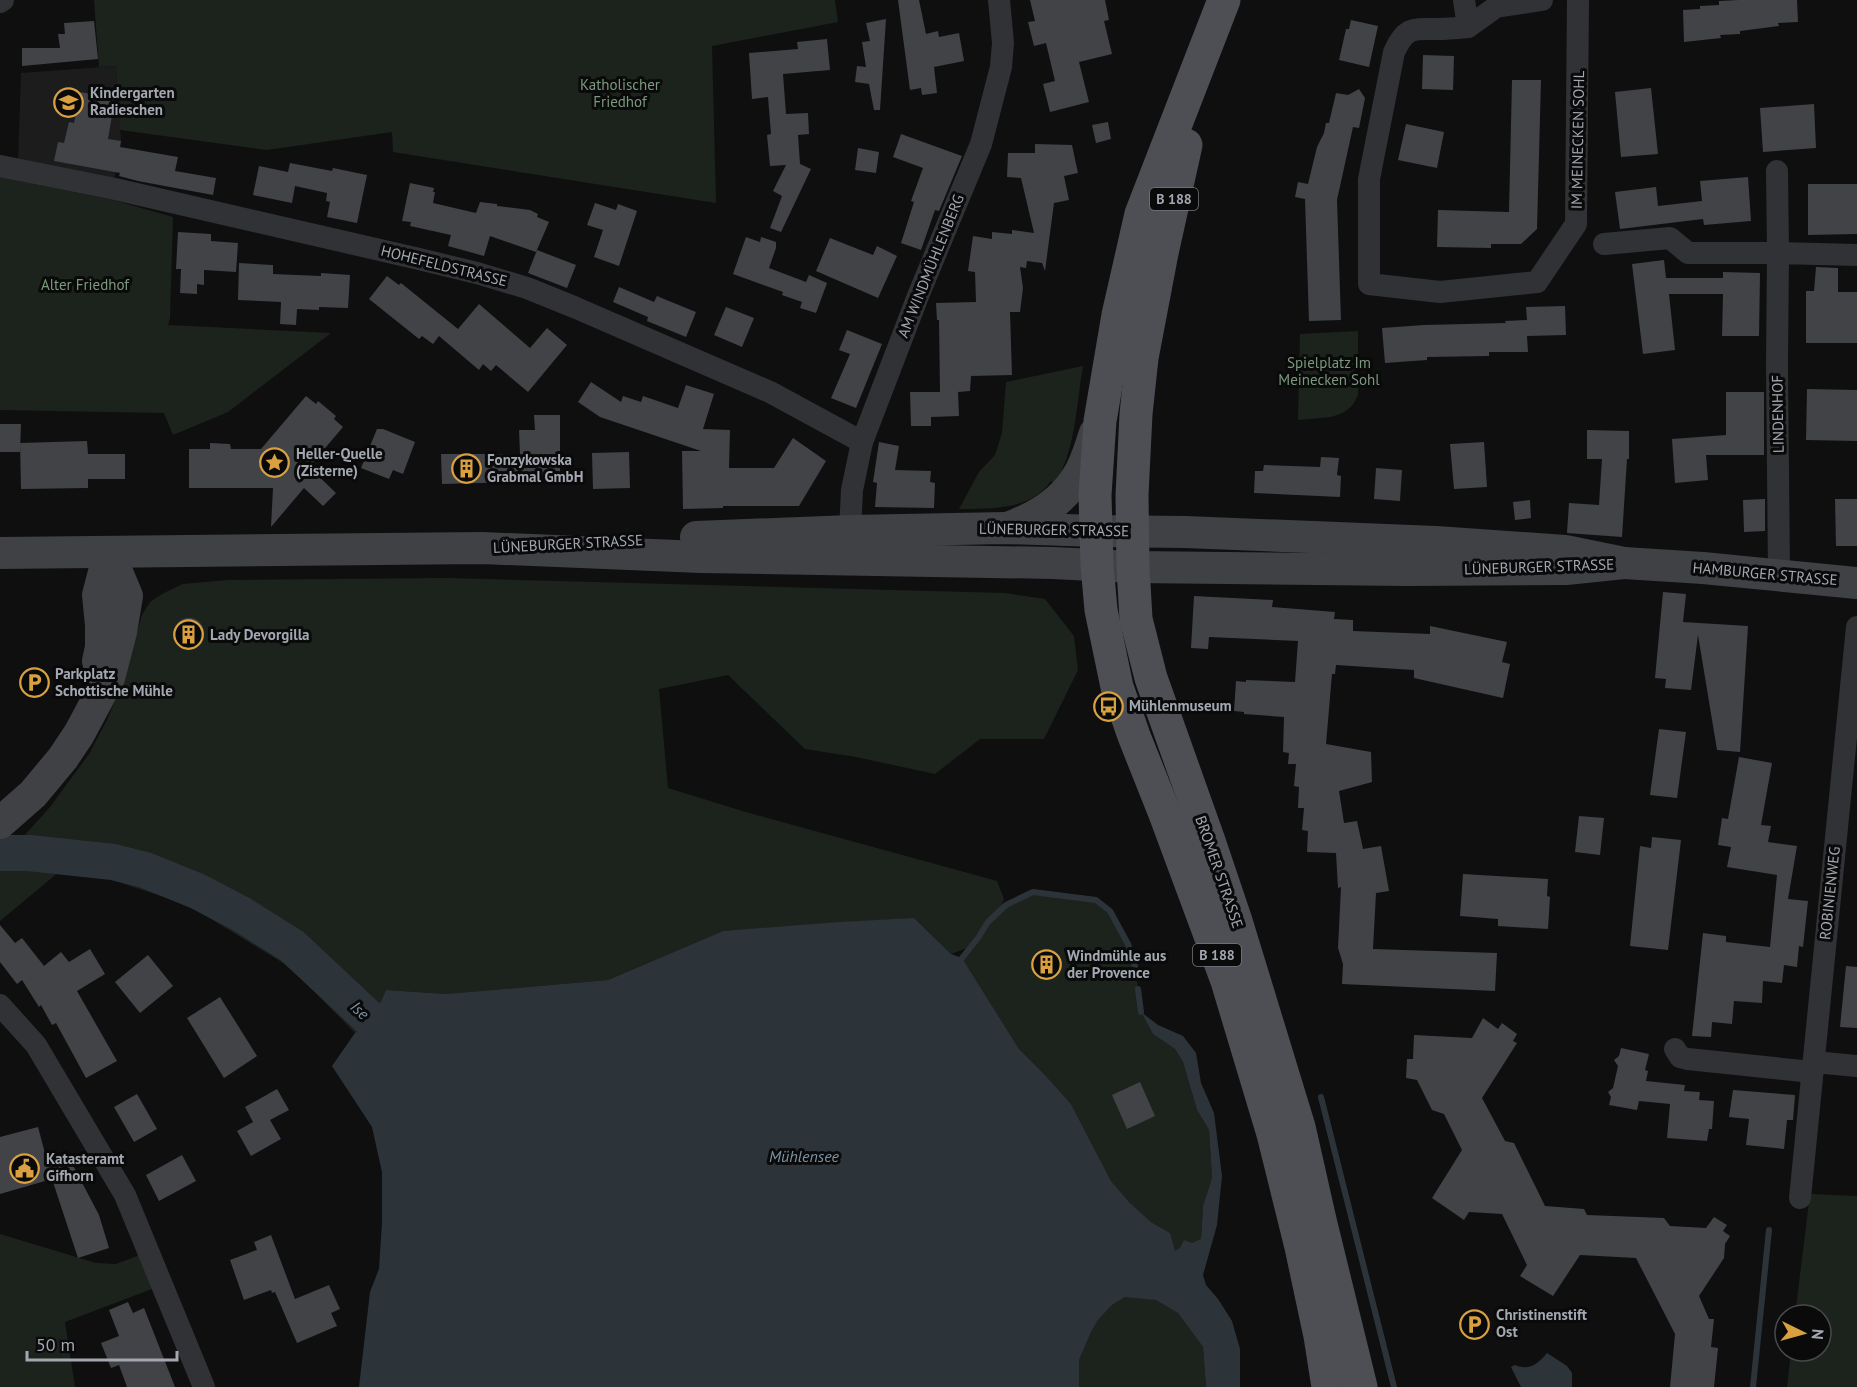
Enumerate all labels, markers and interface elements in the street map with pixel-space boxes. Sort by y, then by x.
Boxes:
street label: IM MEINECKEN SOHL [1567,70,1588,209]
park label: Katholischer Friedhof [580,75,660,111]
place label: Kindergarten Radieschen [90,83,175,119]
school or university icon: Kindergarten Radieschen [53,86,85,118]
road number: B 188 [1150,188,1198,210]
street label: AM WINDMÜHLENBERG [893,191,968,340]
street label: HOHEFELDSTRASSE [379,241,509,290]
park label: Alter Friedhof [41,275,130,294]
park label: Spielplatz Im Meinecken Sohl [1278,353,1380,389]
street label: LINDENHOF [1767,375,1788,453]
place label: Heller-Quelle (Zisterne) [296,444,383,480]
place icon: Heller-Quelle (Zisterne) [259,447,291,479]
place label: Fonzykowska Grabmal GmbH [487,450,583,486]
building icon: Fonzykowska Grabmal GmbH [450,453,482,485]
street label: LÜNEBURGER STRASSE [979,519,1129,540]
street label: LÜNEBURGER STRASSE [492,530,643,557]
street label: LÜNEBURGER STRASSE [1464,554,1614,579]
street label: HAMBURGER STRASSE [1692,558,1838,589]
building icon: Lady Devorgilla [173,619,205,651]
place label: Lady Devorgilla [210,625,309,644]
place label: Parkplatz Schottische Mühle [55,664,173,700]
parking icon: Parkplatz Schottische Mühle [18,667,50,699]
bus stop icon: Mühlenmuseum [1092,690,1124,722]
place label: Mühlenmuseum [1129,696,1232,715]
street label: BROMER STRASSE [1191,813,1248,931]
street label: ROBINIENWEG [1815,845,1844,941]
road number: B 188 [1193,944,1241,966]
place label: Windmühle aus der Provence [1067,946,1166,982]
building icon: Windmühle aus der Provence [1030,949,1062,981]
water label: Ise [347,996,374,1024]
water label: Mühlensee [769,1146,840,1166]
place label: Katasteramt Gifhorn [46,1149,125,1185]
public building icon: Katasteramt Gifhorn [9,1152,41,1184]
north arrow [1773,1303,1833,1363]
place label: Christinenstift Ost [1496,1305,1588,1341]
parking icon: Christinenstift Ost [1459,1308,1491,1340]
scale bar [27,1324,177,1362]
text: N [1808,1328,1828,1340]
text: 50 m [36,1333,75,1356]

